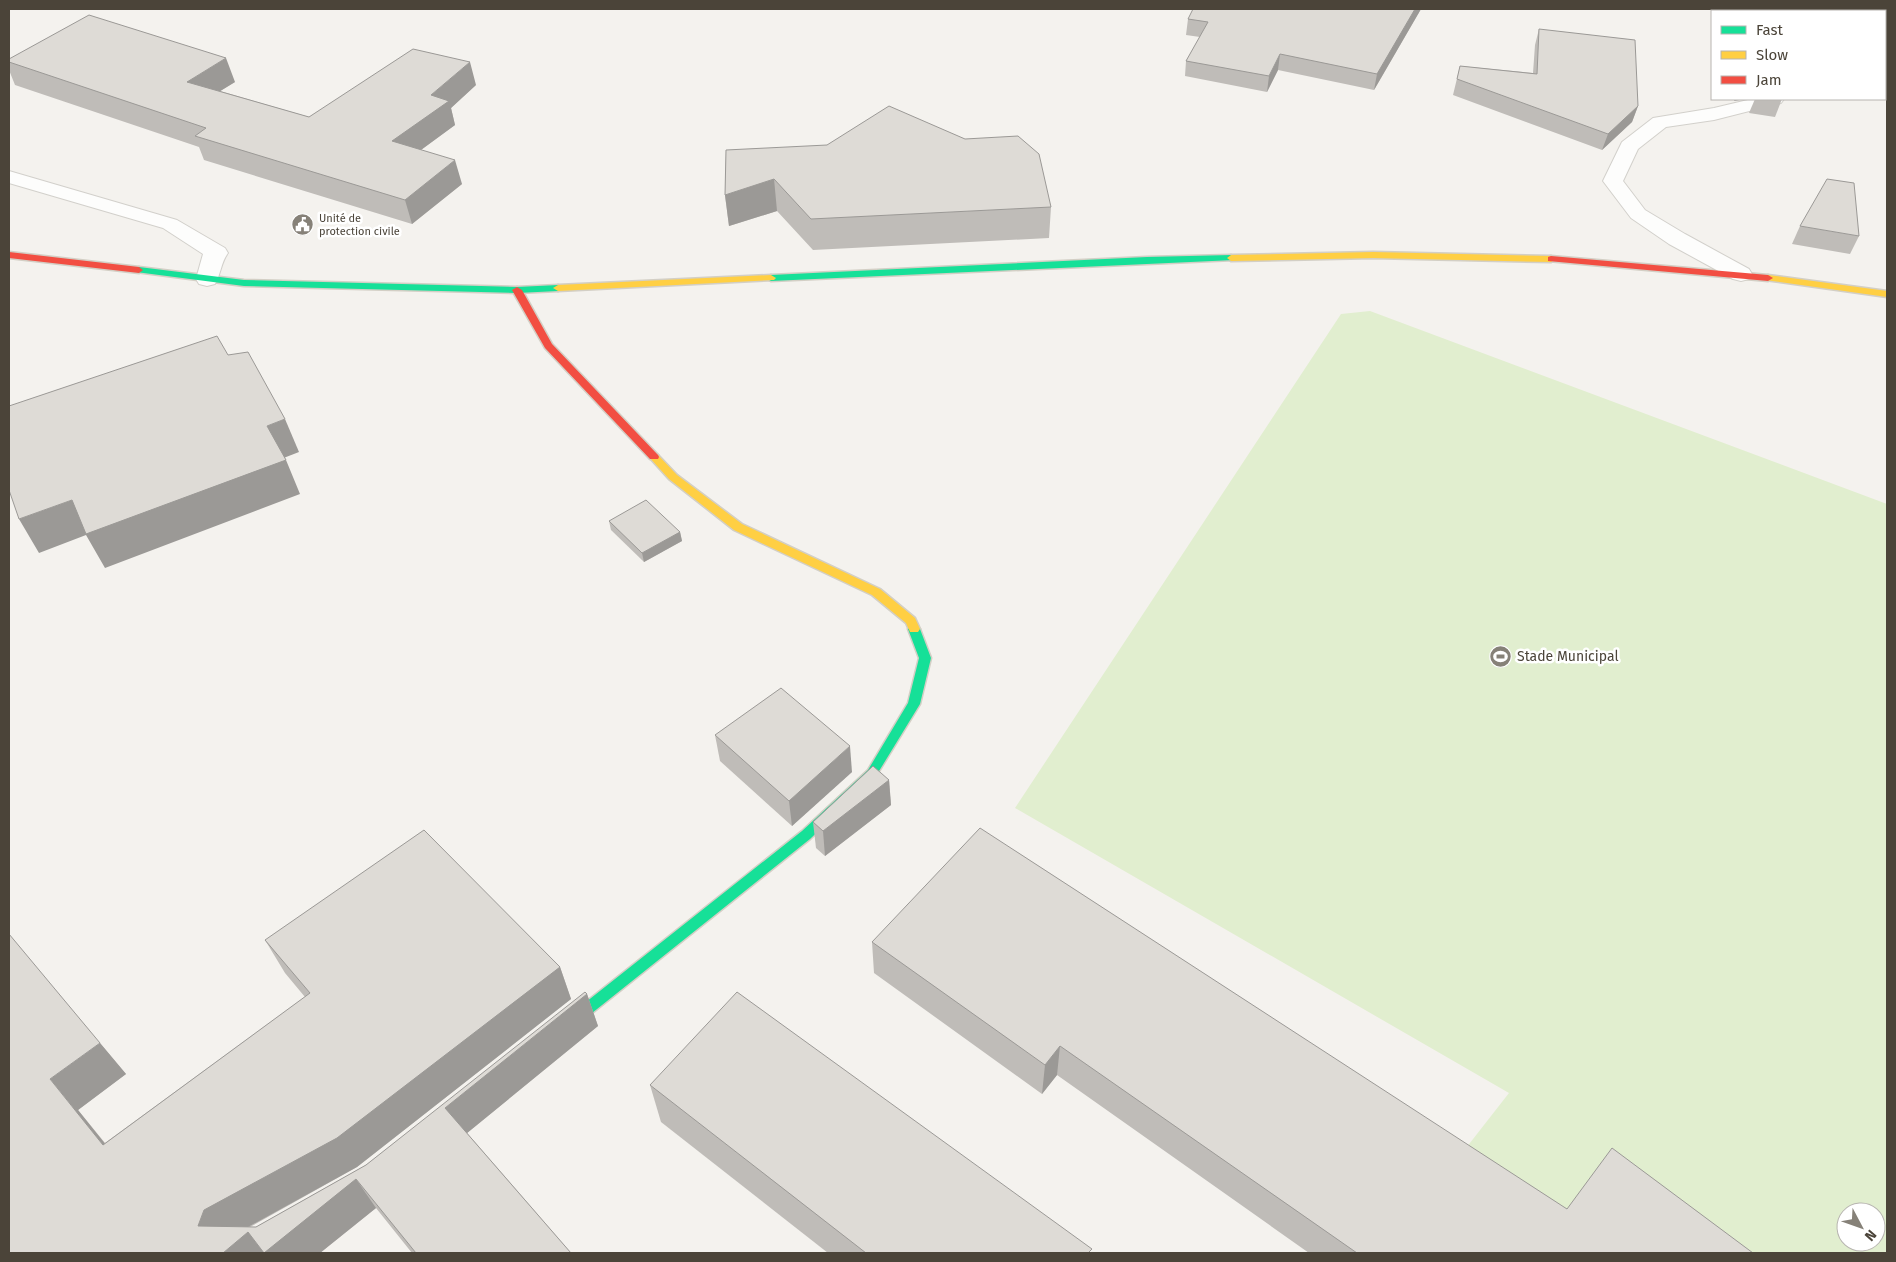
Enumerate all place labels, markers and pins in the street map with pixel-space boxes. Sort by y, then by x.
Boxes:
public building icon: Unité de protection civile [291,212,315,236]
place label: Unité de protection civile [319,212,400,238]
sports icon: Stade Municipal [1489,644,1513,668]
place label: Stade Municipal [1517,648,1619,665]

